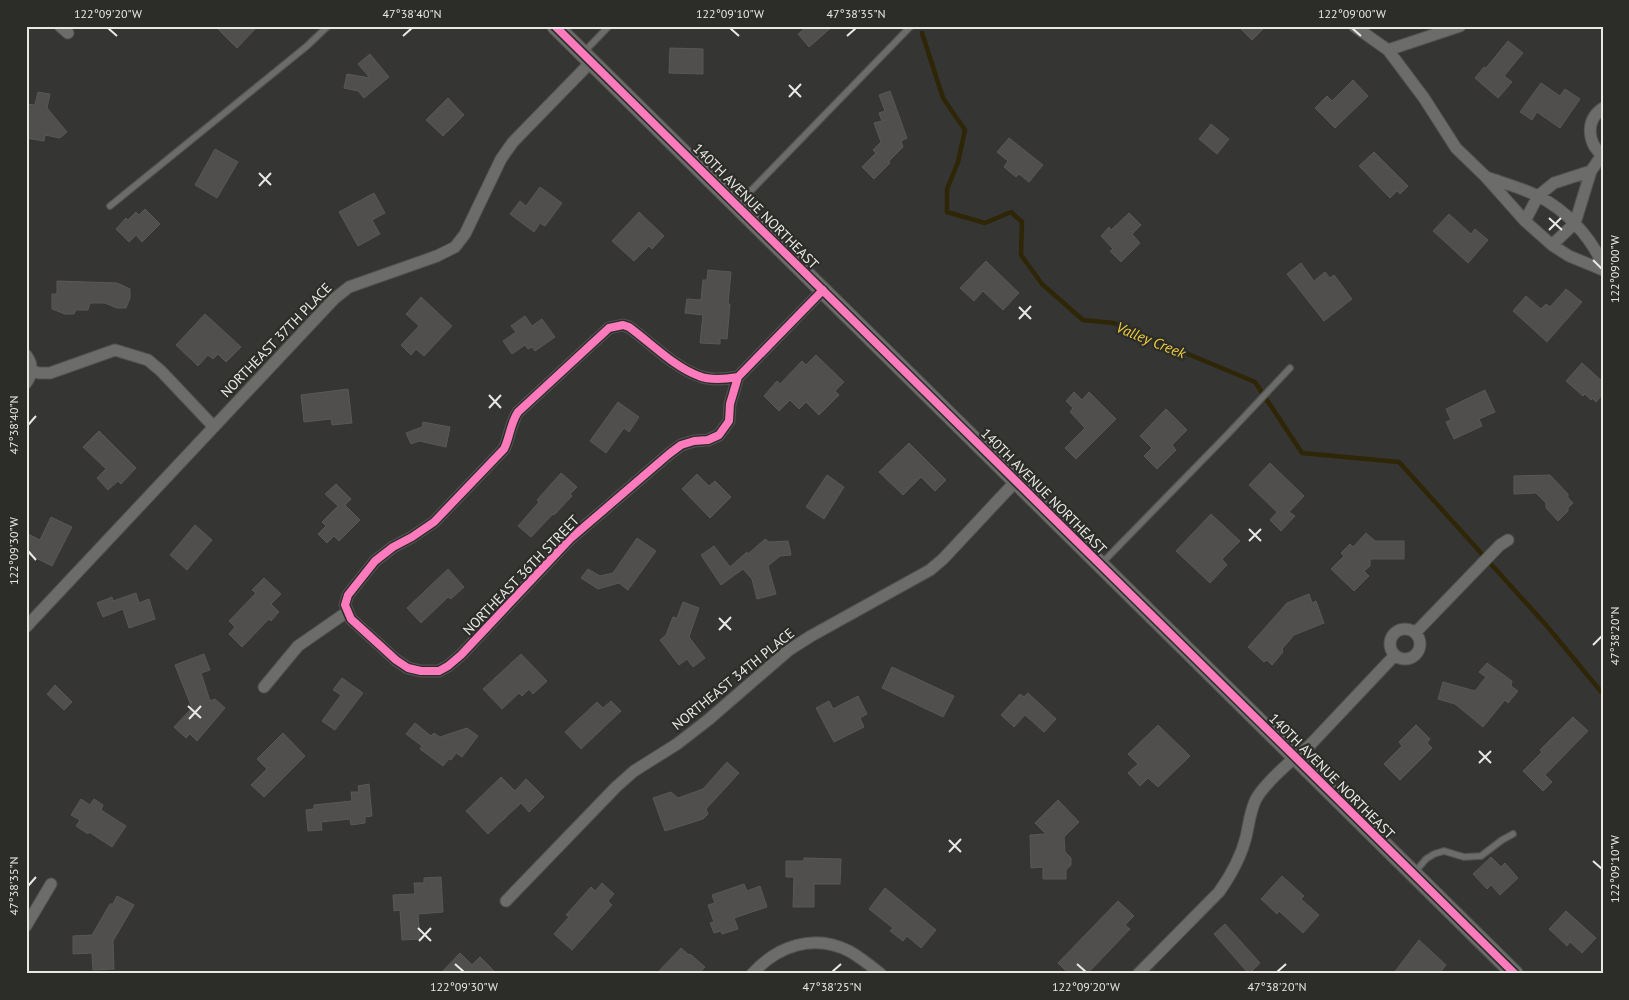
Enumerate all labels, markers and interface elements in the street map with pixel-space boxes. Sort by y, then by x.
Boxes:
text: 122°09'20"W [74,6,142,21]
text: 47°38'40"N [382,6,442,21]
text: 122°09'10"W [696,6,764,21]
text: 47°38'35"N [826,6,886,21]
text: 122°09'00"W [1318,6,1386,21]
street label: 140TH AVENUE NORTHEAST [689,139,823,273]
text: 122°09'00"W [1607,235,1622,303]
street label: NORTHEAST 37TH PLACE [217,279,335,401]
water label: Valley Creek [1113,317,1190,363]
text: 47°38'40"N [6,395,21,455]
street label: 140TH AVENUE NORTHEAST [977,424,1111,558]
street label: NORTHEAST 36TH STREET [459,511,583,639]
text: 122°09'30"W [6,517,21,585]
text: 47°38'20"N [1607,606,1622,666]
street label: NORTHEAST 34TH PLACE [668,624,798,734]
street label: 140TH AVENUE NORTHEAST [1265,709,1399,843]
text: 122°09'10"W [1607,835,1622,903]
text: 47°38'35"N [6,856,21,916]
text: 122°09'30"W [430,979,498,994]
text: 47°38'25"N [802,979,862,994]
text: 122°09'20"W [1052,979,1120,994]
text: 47°38'20"N [1247,979,1307,994]

